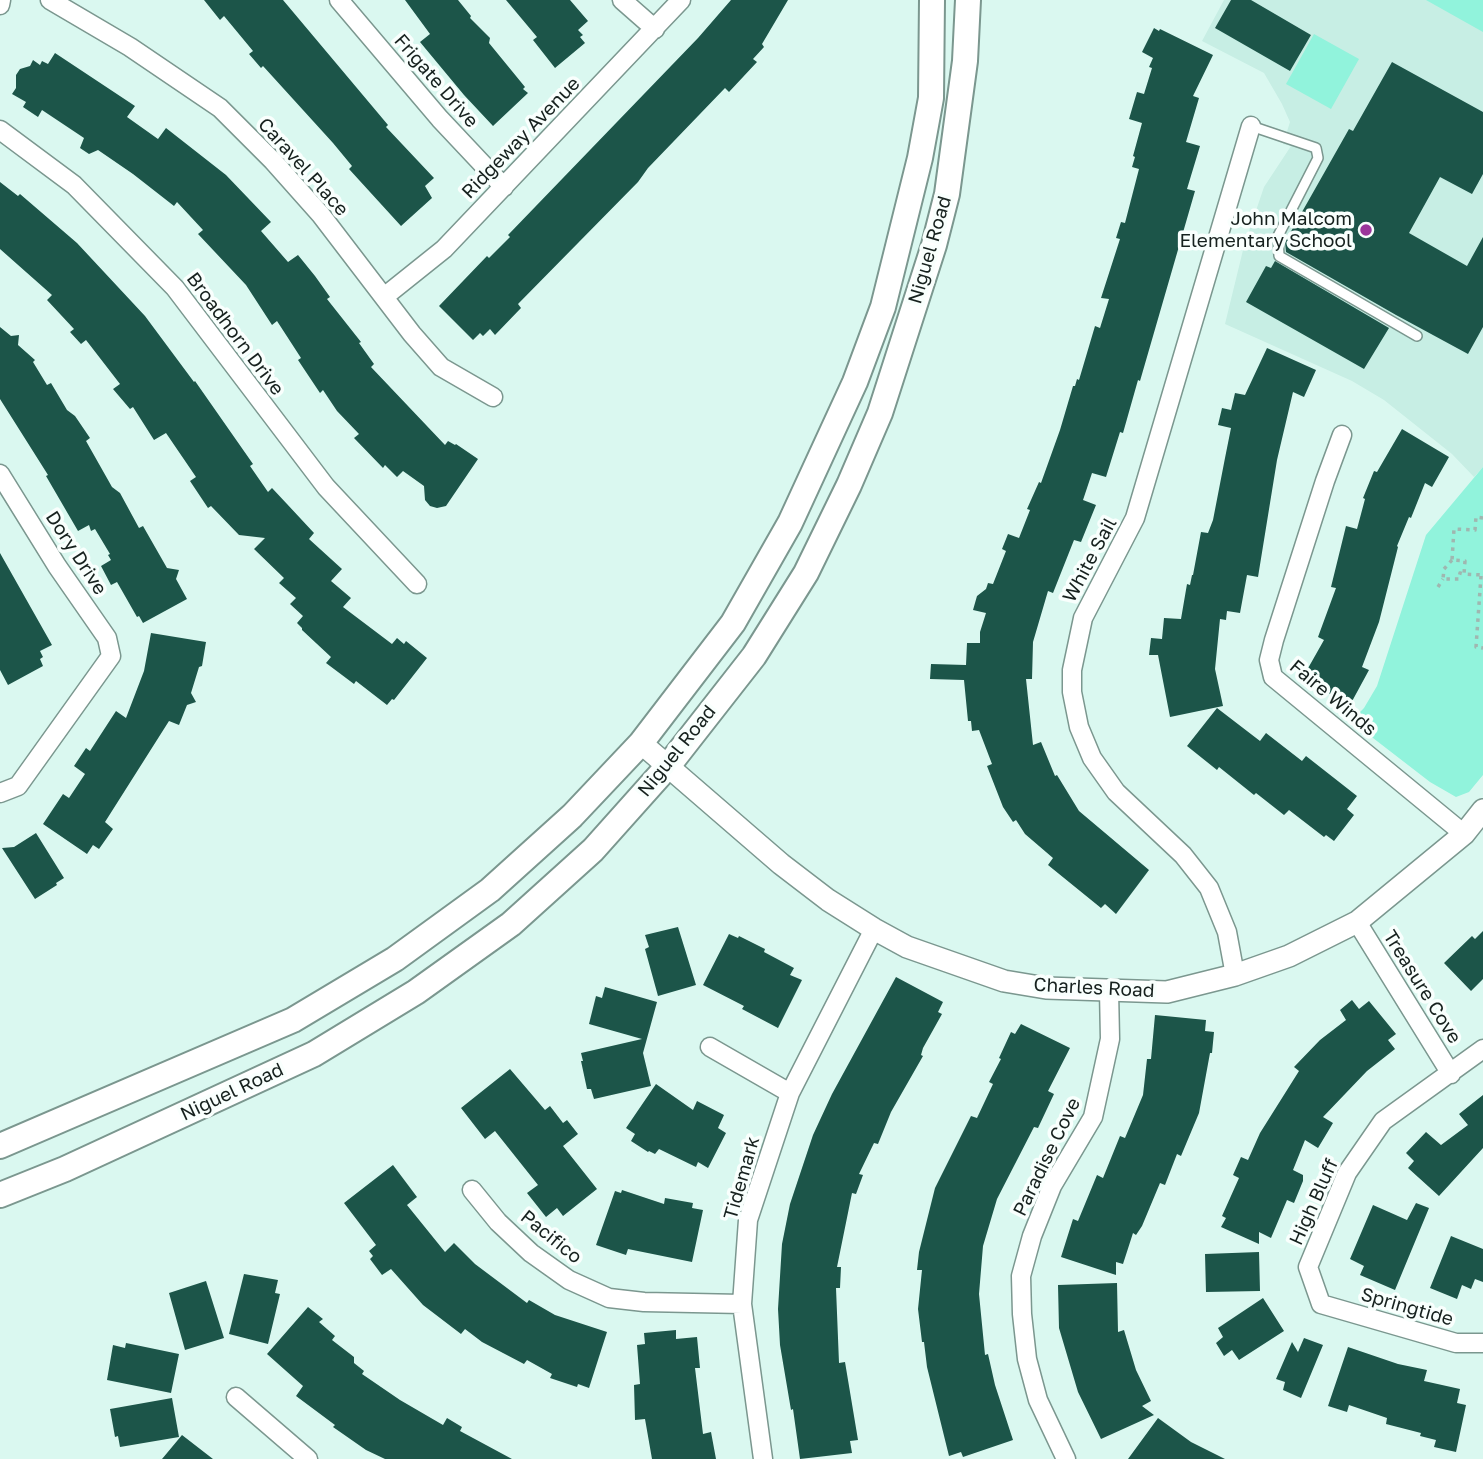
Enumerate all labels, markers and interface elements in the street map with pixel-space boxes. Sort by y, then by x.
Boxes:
street label: Frigate Drive [389,30,483,132]
street label: Ridgeway Avenue [457,73,585,203]
street label: Caravel Place [253,113,353,221]
street label: Niguel Road [904,193,956,307]
place label: John Malcom Elementary School [1179,208,1352,252]
marker: John Malcom Elementary School [1358,222,1374,238]
street label: Broadhorn Drive [181,268,289,400]
street label: Dory Drive [41,507,111,599]
street label: White Sail [1058,514,1122,606]
street label: Faire Winds [1285,655,1381,741]
street label: Niguel Road [633,701,721,801]
street label: Treasure Cove [1378,926,1466,1048]
street label: Charles Road [1033,973,1155,1003]
street label: Niguel Road [177,1058,287,1126]
street label: Paradise Cove [1009,1094,1085,1220]
street label: Tidemark [719,1134,765,1222]
street label: High Bluff [1285,1155,1343,1249]
street label: Pacifico [516,1205,586,1269]
street label: Springtide [1358,1283,1456,1331]

